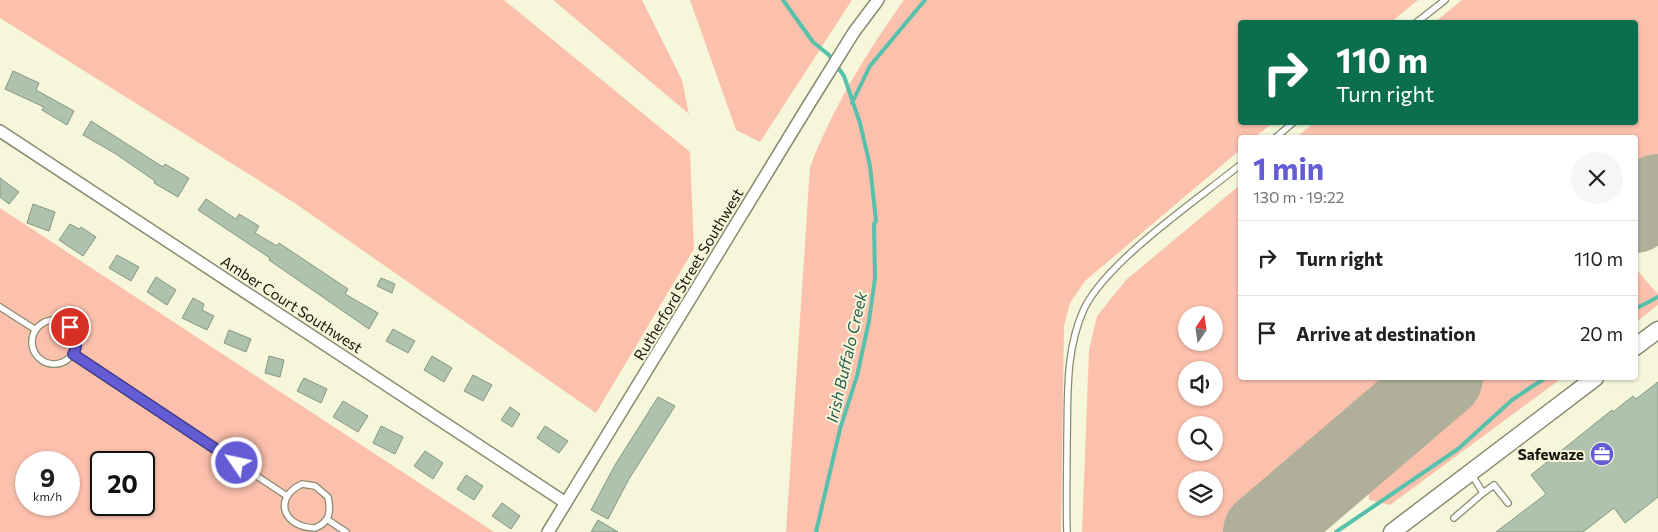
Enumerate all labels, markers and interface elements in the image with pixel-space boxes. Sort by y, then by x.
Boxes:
text: 110 m [1336,37,1428,80]
icon: right [1253,40,1318,105]
text: Turn right [1336,80,1434,107]
text: 1 min [1253,149,1324,186]
button: close [1571,152,1623,204]
street label: Rutherford Street Southwest [629,185,747,363]
text: 130 m · 19:22 [1253,187,1344,206]
icon: right [1253,244,1281,272]
text: Turn right [1296,247,1383,270]
text: 110 m [1574,247,1623,270]
street label: Amber Court Southwest [218,252,366,356]
water label: Irish Buffalo Creek [822,289,870,424]
pin [49,306,91,348]
north arrow [1178,306,1222,351]
map controls [1178,306,1223,516]
icon: arrive [56,313,84,341]
icon: arrive [1253,319,1281,347]
text: Arrive at destination [1296,322,1476,345]
text: 20 m [1580,322,1623,345]
button: sound [1178,361,1223,406]
button: search [1178,416,1223,461]
position arrow [210,436,262,488]
office icon: Safewaze [1589,441,1615,467]
place label: Safewaze [1518,445,1584,463]
speed limit sign: 20 [90,451,155,516]
text: 9 [40,462,55,492]
button: layers [1178,471,1223,516]
text: km/h [33,489,62,503]

